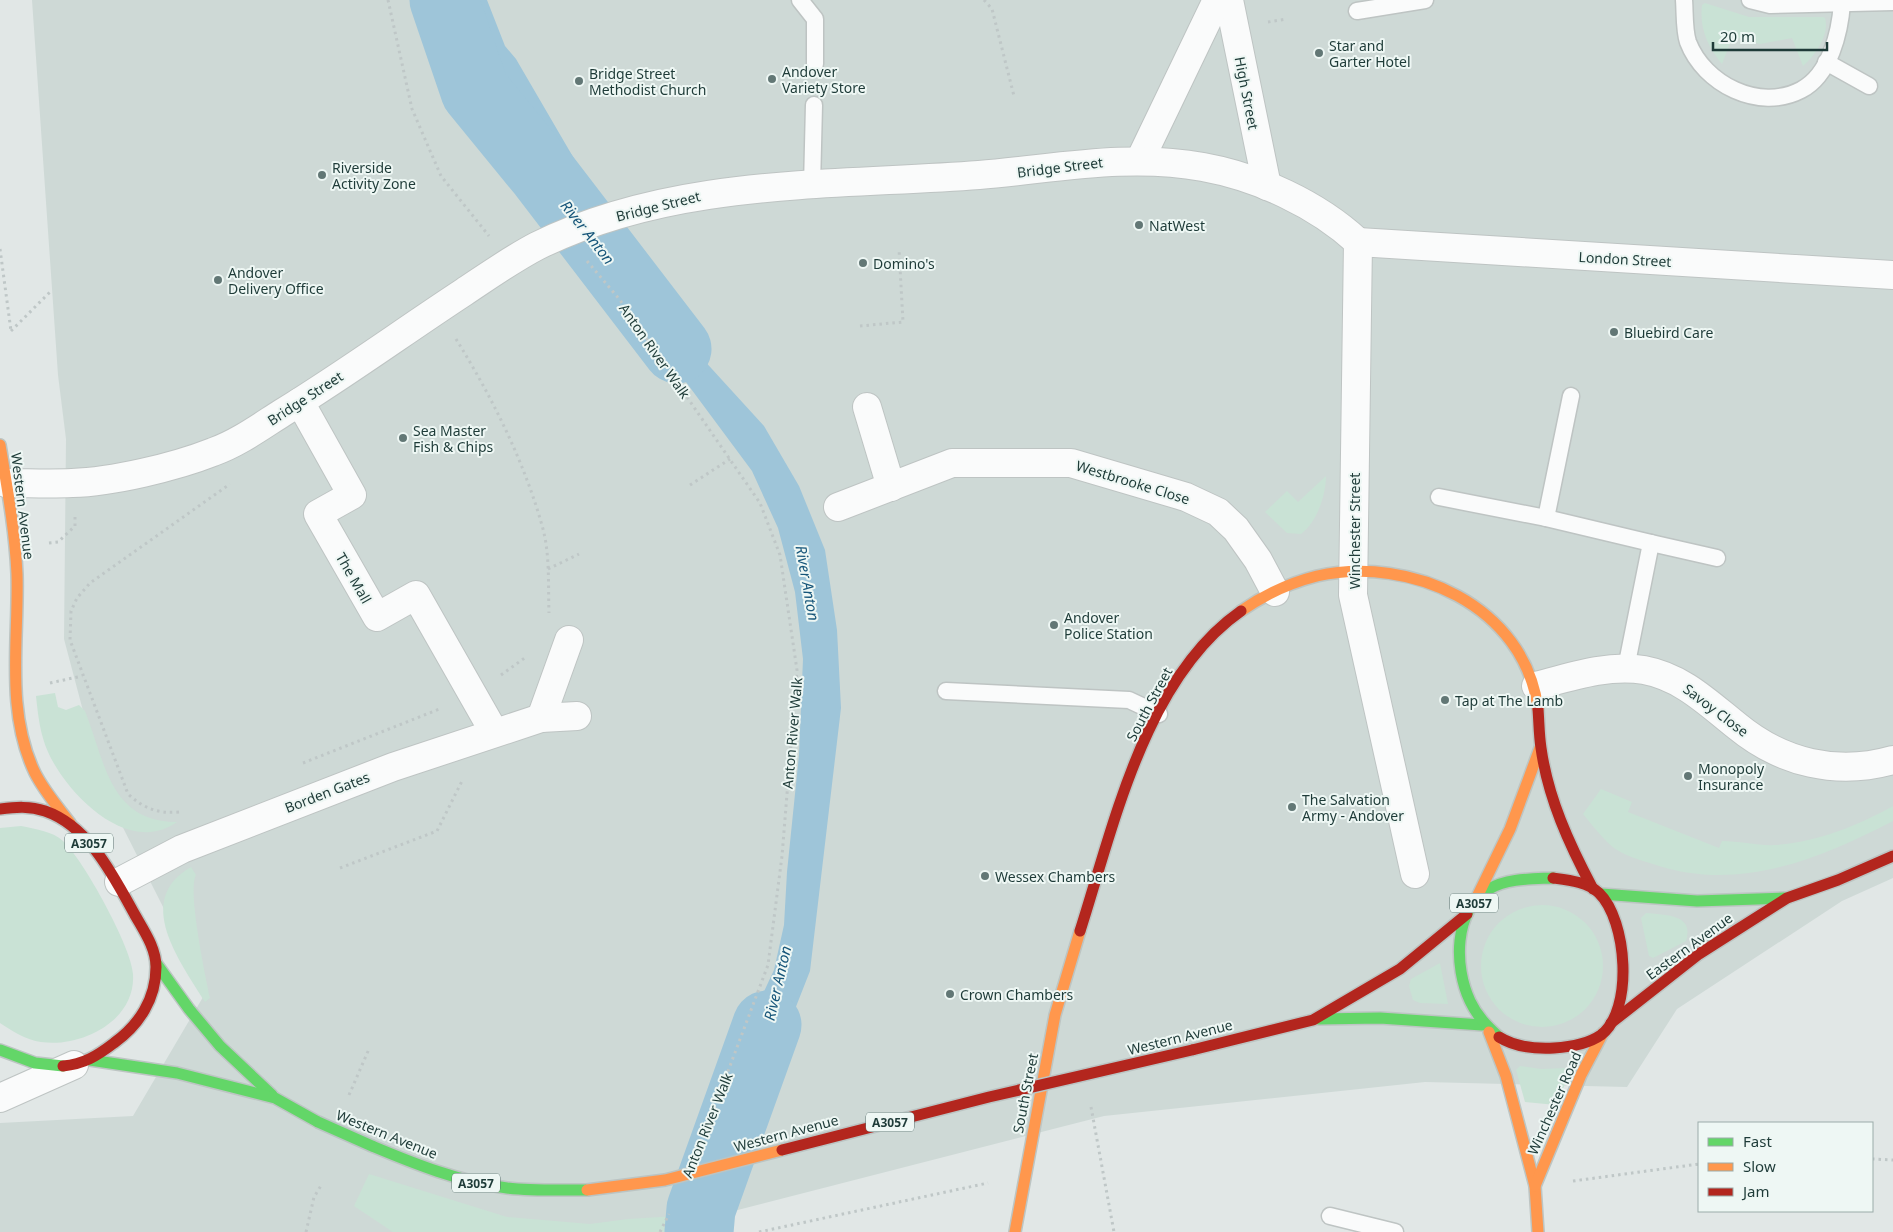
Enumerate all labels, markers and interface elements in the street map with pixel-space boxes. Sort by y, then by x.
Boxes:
scale bar [1713,20,1827,52]
text: 20 m [1720,26,1755,46]
place label: Star and Garter Hotel [1329,36,1411,71]
marker: Star and Garter Hotel [1313,47,1325,59]
street label: High Street [1231,55,1263,131]
place label: Andover Variety Store [782,62,866,97]
place label: Bridge Street Methodist Church [589,64,706,99]
marker: Andover Variety Store [766,73,778,85]
marker: Bridge Street Methodist Church [573,75,585,87]
street label: Bridge Street [1016,152,1104,182]
place label: Riverside Activity Zone [332,158,416,193]
marker: Riverside Activity Zone [316,169,328,181]
street label: Bridge Street [614,186,702,226]
water label: River Anton [557,196,619,268]
place label: NatWest [1149,216,1205,235]
marker: NatWest [1133,219,1145,231]
street label: London Street [1578,247,1672,271]
place label: Domino's [873,254,935,273]
marker: Domino's [857,257,869,269]
place label: Andover Delivery Office [228,263,324,298]
marker: Andover Delivery Office [212,274,224,286]
street label: Anton River Walk [615,300,695,403]
place label: Bluebird Care [1624,323,1713,342]
marker: Bluebird Care [1608,326,1620,338]
street label: Bridge Street [264,367,346,429]
place label: Sea Master Fish & Chips [413,421,493,456]
marker: Sea Master Fish & Chips [397,432,409,444]
street label: Western Avenue [7,451,39,561]
street label: Westbrooke Close [1074,456,1192,508]
street label: Winchester Street [1345,473,1364,589]
water label: River Anton [792,544,824,622]
street label: The Mall [332,549,376,607]
place label: Andover Police Station [1064,608,1153,643]
marker: Andover Police Station [1048,619,1060,631]
street label: South Street [1122,664,1176,744]
street label: Anton River Walk [778,676,806,790]
street label: Savoy Close [1679,679,1753,741]
place label: Tap at The Lamb [1455,691,1563,710]
marker: Tap at The Lamb [1439,694,1451,706]
place label: Monopoly Insurance [1698,759,1765,794]
street label: Borden Gates [282,767,372,817]
marker: Monopoly Insurance [1682,770,1694,782]
place label: The Salvation Army - Andover [1302,790,1404,825]
marker: The Salvation Army - Andover [1286,801,1298,813]
road number: A3057 [65,834,113,852]
place label: Wessex Chambers [995,867,1115,886]
marker: Wessex Chambers [979,870,991,882]
road number: A3057 [1450,894,1498,912]
street label: Eastern Avenue [1642,908,1736,984]
water label: River Anton [759,944,795,1022]
place label: Crown Chambers [960,985,1074,1004]
marker: Crown Chambers [944,988,956,1000]
street label: Western Avenue [1126,1015,1235,1059]
street label: Winchester Road [1523,1048,1585,1158]
street label: South Street [1008,1051,1042,1135]
street label: Anton River Walk [677,1069,737,1180]
street label: Western Avenue [334,1105,440,1163]
street label: Western Avenue [732,1110,840,1156]
road number: A3057 [866,1112,914,1132]
legend [1698,1122,1873,1212]
text: Fast [1743,1131,1772,1151]
text: Slow [1743,1156,1776,1176]
road number: A3057 [452,1174,500,1192]
text: Jam [1741,1181,1770,1201]

